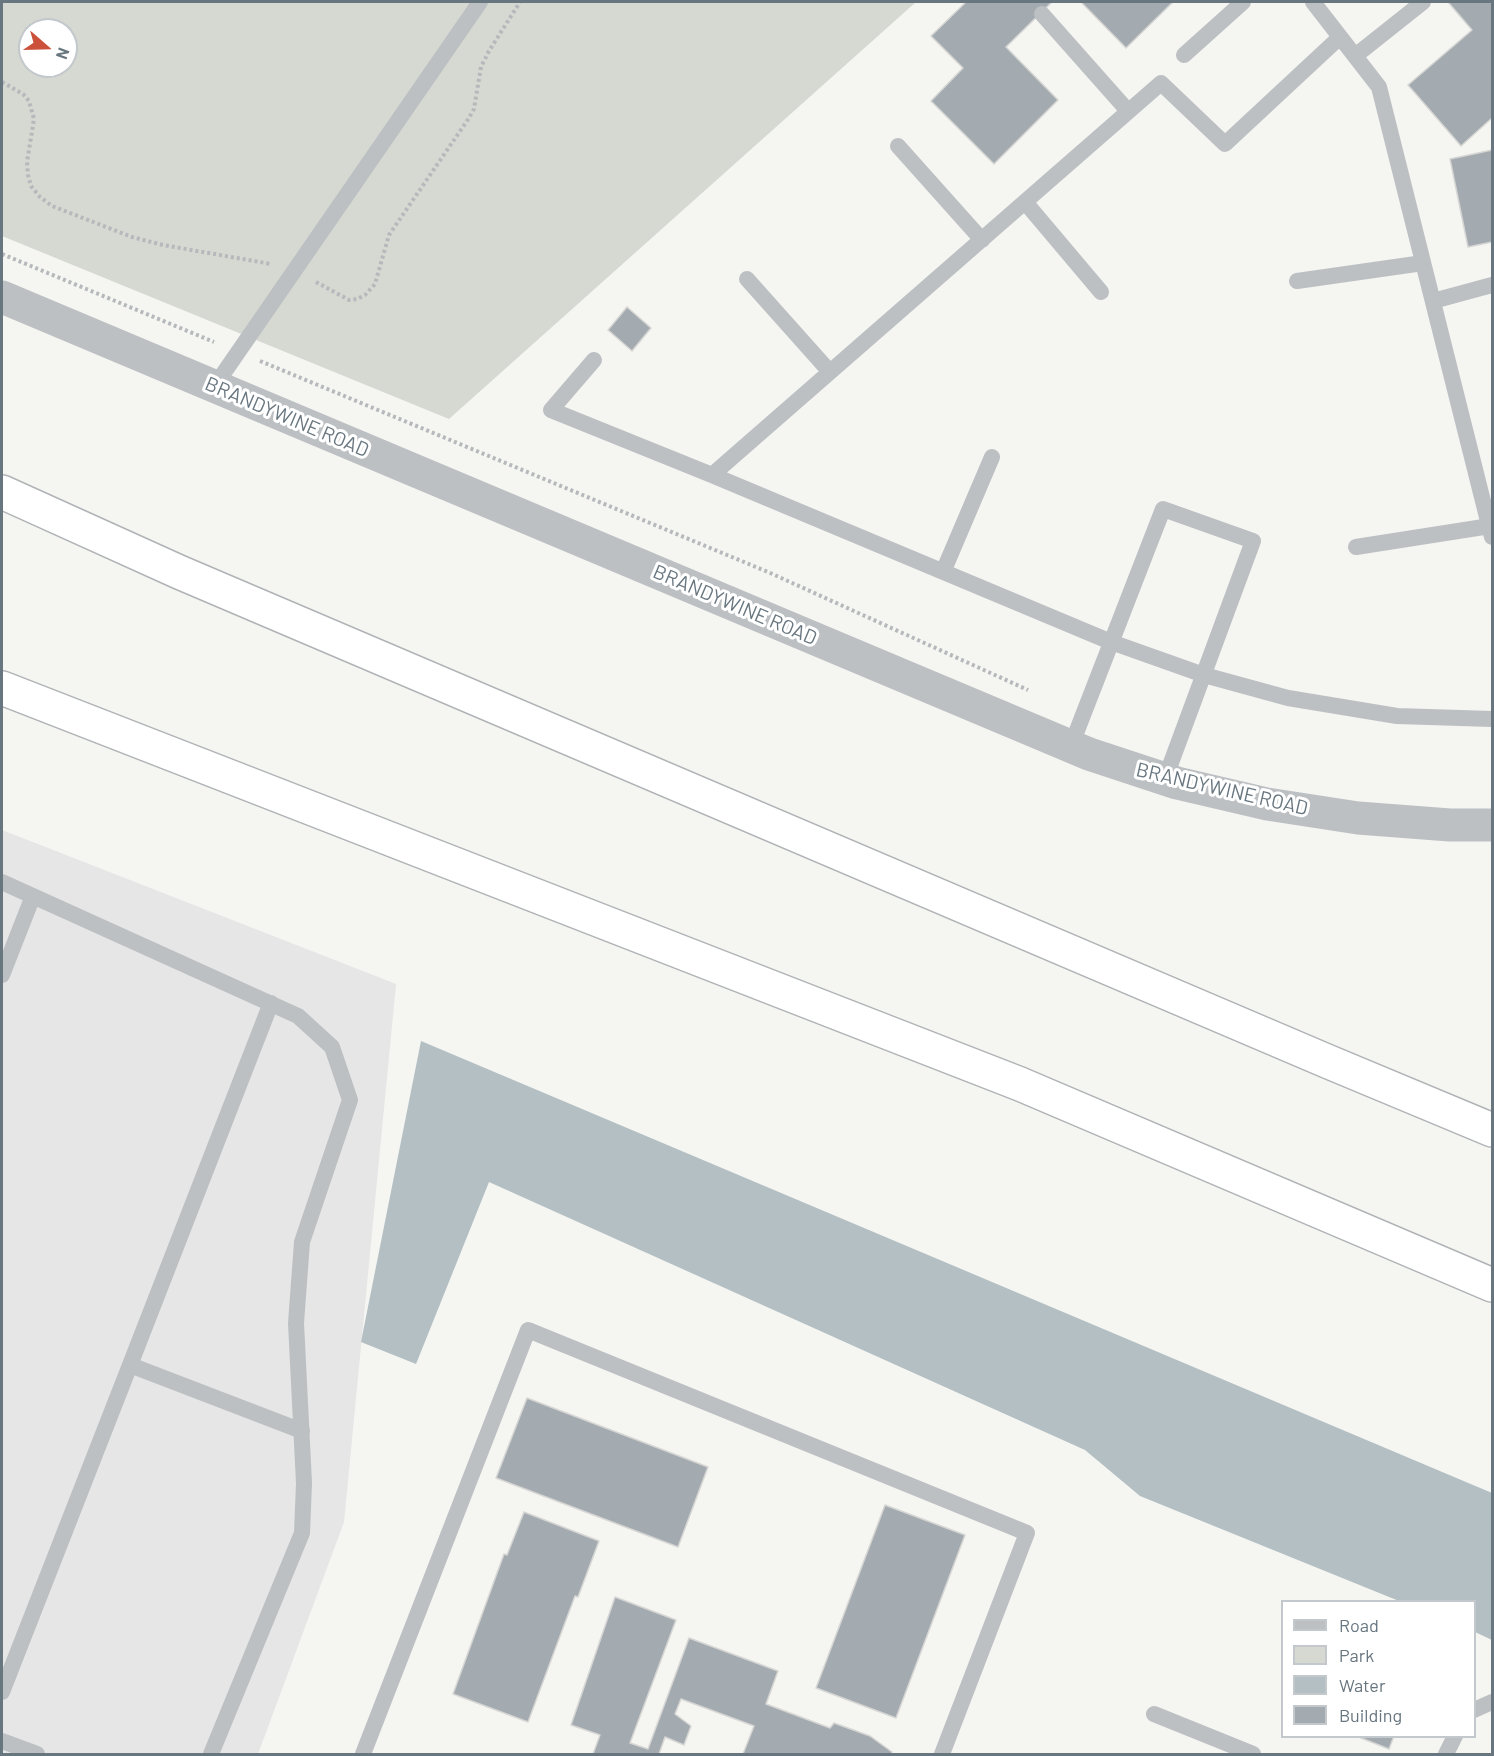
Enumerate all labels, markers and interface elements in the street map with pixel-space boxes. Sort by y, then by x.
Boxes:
north arrow [18,18,78,78]
text: N [53,45,74,62]
street label: BRANDYWINE ROAD [202,372,372,462]
street label: BRANDYWINE ROAD [650,560,820,650]
street label: BRANDYWINE ROAD [1134,758,1310,820]
legend [1281,1600,1476,1738]
text: Road [1339,1614,1379,1636]
text: Park [1339,1644,1374,1666]
text: Water [1339,1674,1386,1696]
text: Building [1339,1704,1402,1726]

